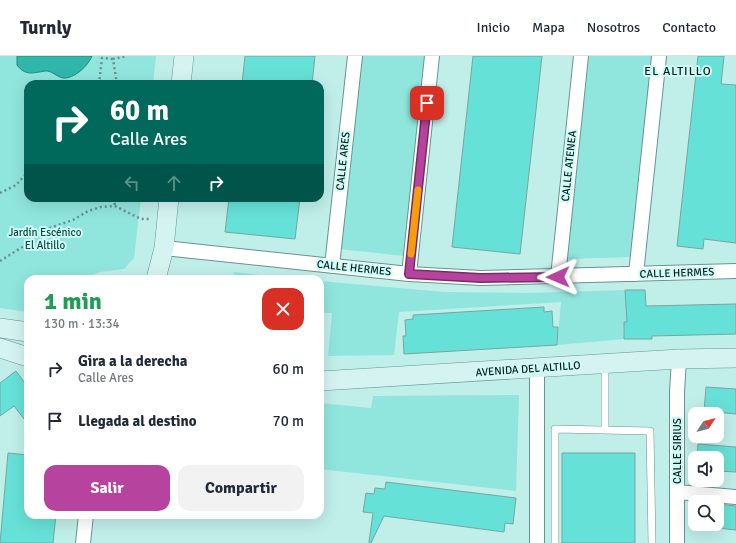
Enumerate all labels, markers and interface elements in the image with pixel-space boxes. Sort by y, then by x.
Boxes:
text: Turnly [20,16,72,40]
text: Inicio [477,19,510,36]
text: Mapa [532,19,565,36]
text: Nosotros [587,19,640,36]
text: Contacto [662,19,716,36]
district label: EL ALTILLO [644,64,712,79]
pin [410,86,444,120]
icon: arrive [416,92,438,114]
text: 60 m [110,94,169,128]
icon: right [44,96,96,148]
text: Calle Ares [110,128,187,150]
street label: CALLE ATENEA [559,130,579,202]
street label: CALLE ARES [333,131,353,191]
icon: left [121,172,143,194]
icon: ahead [163,172,185,194]
icon: right [205,172,227,194]
park label: Jardín Escénico El Altillo [9,226,82,252]
position arrow [537,256,579,298]
street label: CALLE HERMES [316,258,392,278]
street label: CALLE HERMES [639,265,715,281]
text: 1 min [44,286,102,316]
button: close [262,288,304,330]
text: 130 m · 13:34 [44,316,120,332]
text: Gira a la derecha [78,352,188,370]
icon: right [44,358,66,380]
street label: AVENIDA DEL ALTILLO [475,359,581,379]
text: 60 m [273,360,304,378]
text: Calle Ares [78,370,134,386]
north arrow [688,407,724,443]
map controls [688,407,724,531]
icon: arrive [44,410,66,432]
text: Llegada al destino [78,412,197,430]
text: 70 m [273,412,304,430]
street label: CALLE SIRIUS [671,418,684,484]
button: sound [688,451,724,487]
button: Salir [44,465,170,511]
button: Compartir [178,465,304,511]
button: search [688,495,724,531]

